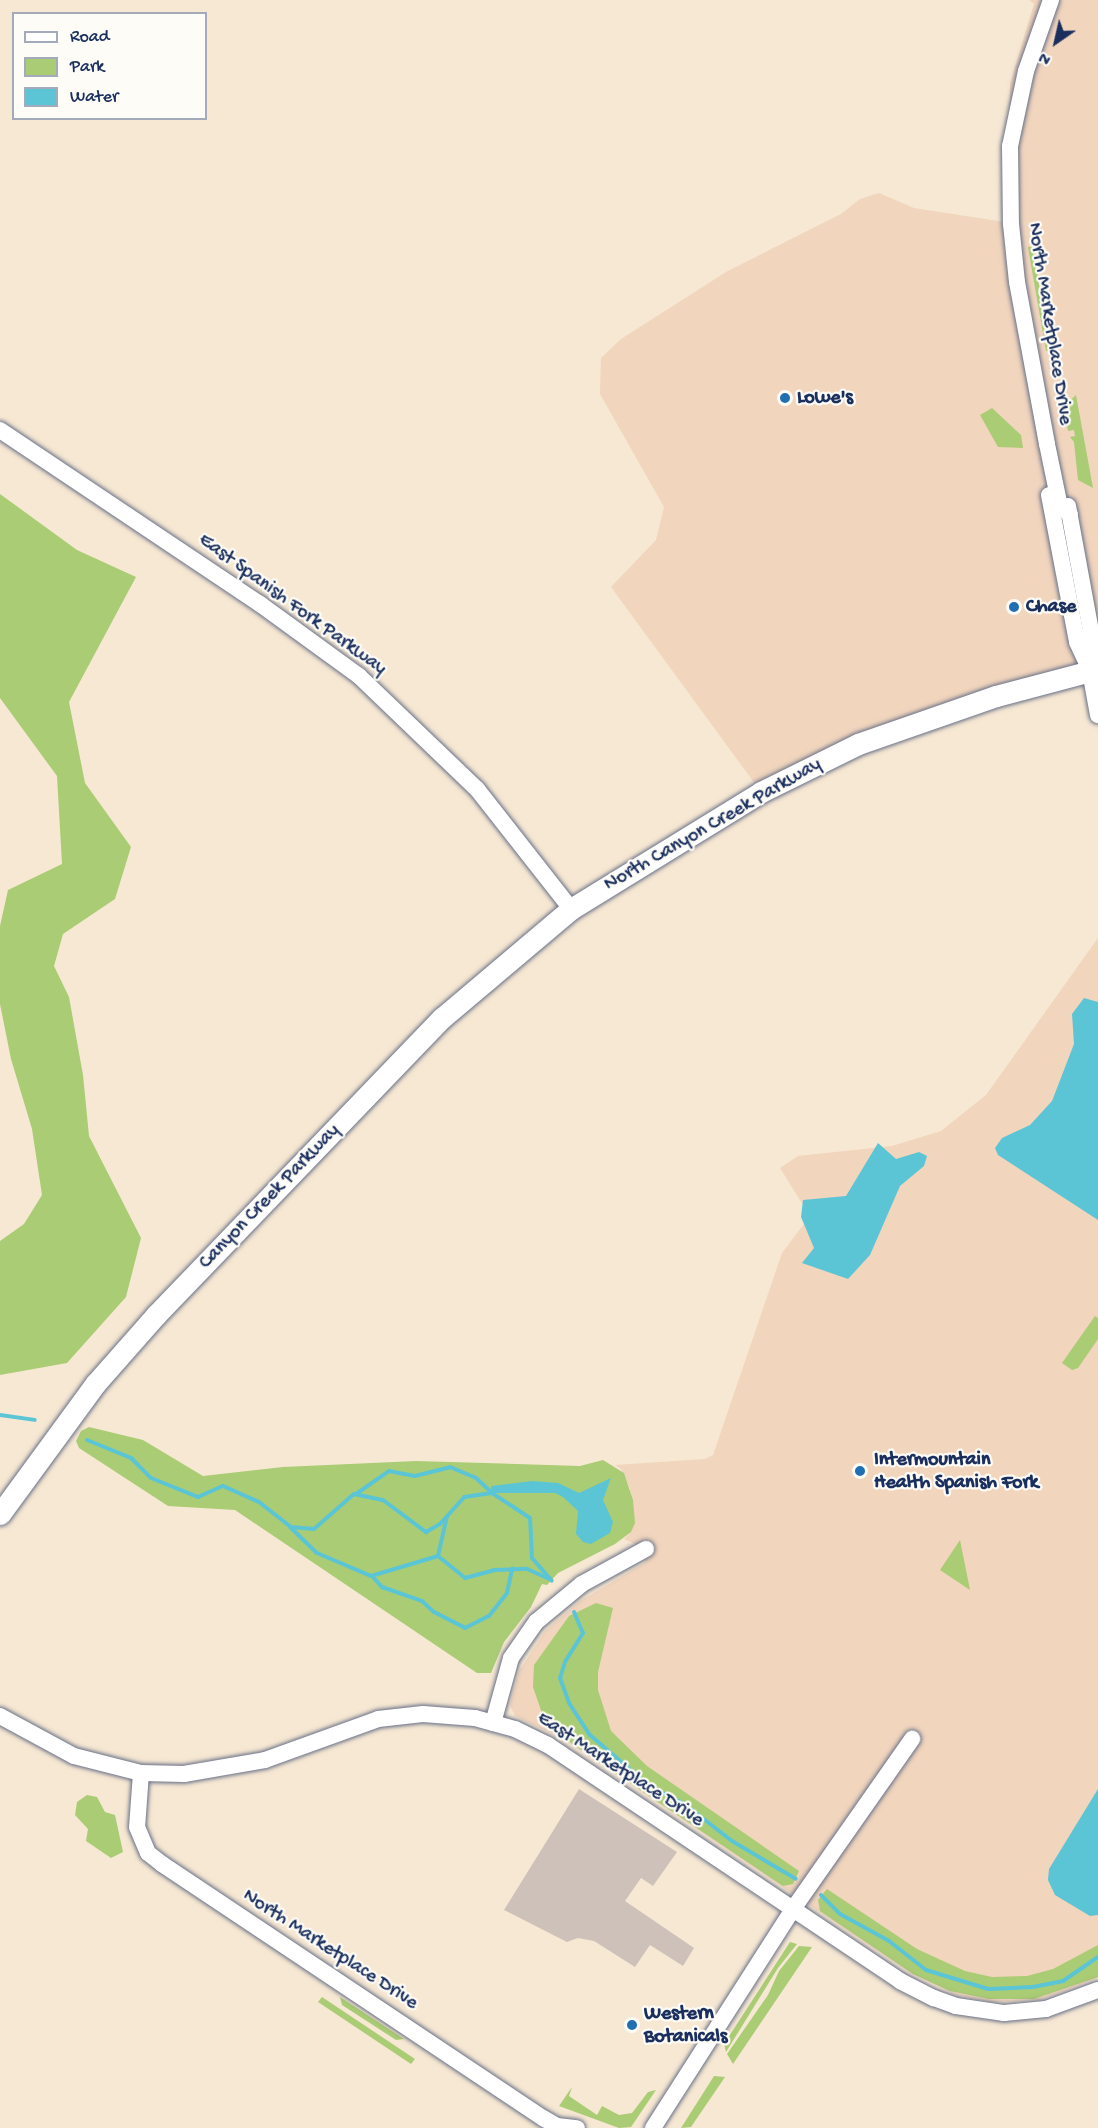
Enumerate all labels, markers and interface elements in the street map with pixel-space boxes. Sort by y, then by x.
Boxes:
legend [12,12,207,120]
north arrow [1026,12,1086,72]
text: Road [70,27,109,48]
text: N [1036,47,1055,68]
text: Park [70,57,104,78]
text: Water [70,87,118,108]
street label: North Marketplace Drive [1021,221,1077,427]
place label: Lowe's [797,386,853,410]
marker: Lowe's [778,391,792,405]
street label: East Spanish Fork Parkway [193,529,391,681]
place label: Chase [1026,595,1076,619]
marker: Chase [1007,600,1021,614]
street label: North Canyon Creek Parkway [600,753,826,897]
street label: Canyon Creek Parkway [194,1119,346,1275]
place label: Intermountain Health Spanish Fork [874,1448,1038,1495]
marker: Intermountain Health Spanish Fork [851,1462,869,1480]
street label: East Marketplace Drive [532,1707,708,1833]
street label: North Marketplace Drive [238,1884,422,2016]
place label: Western Botanicals [644,2002,727,2049]
marker: Western Botanicals [625,2018,639,2032]

